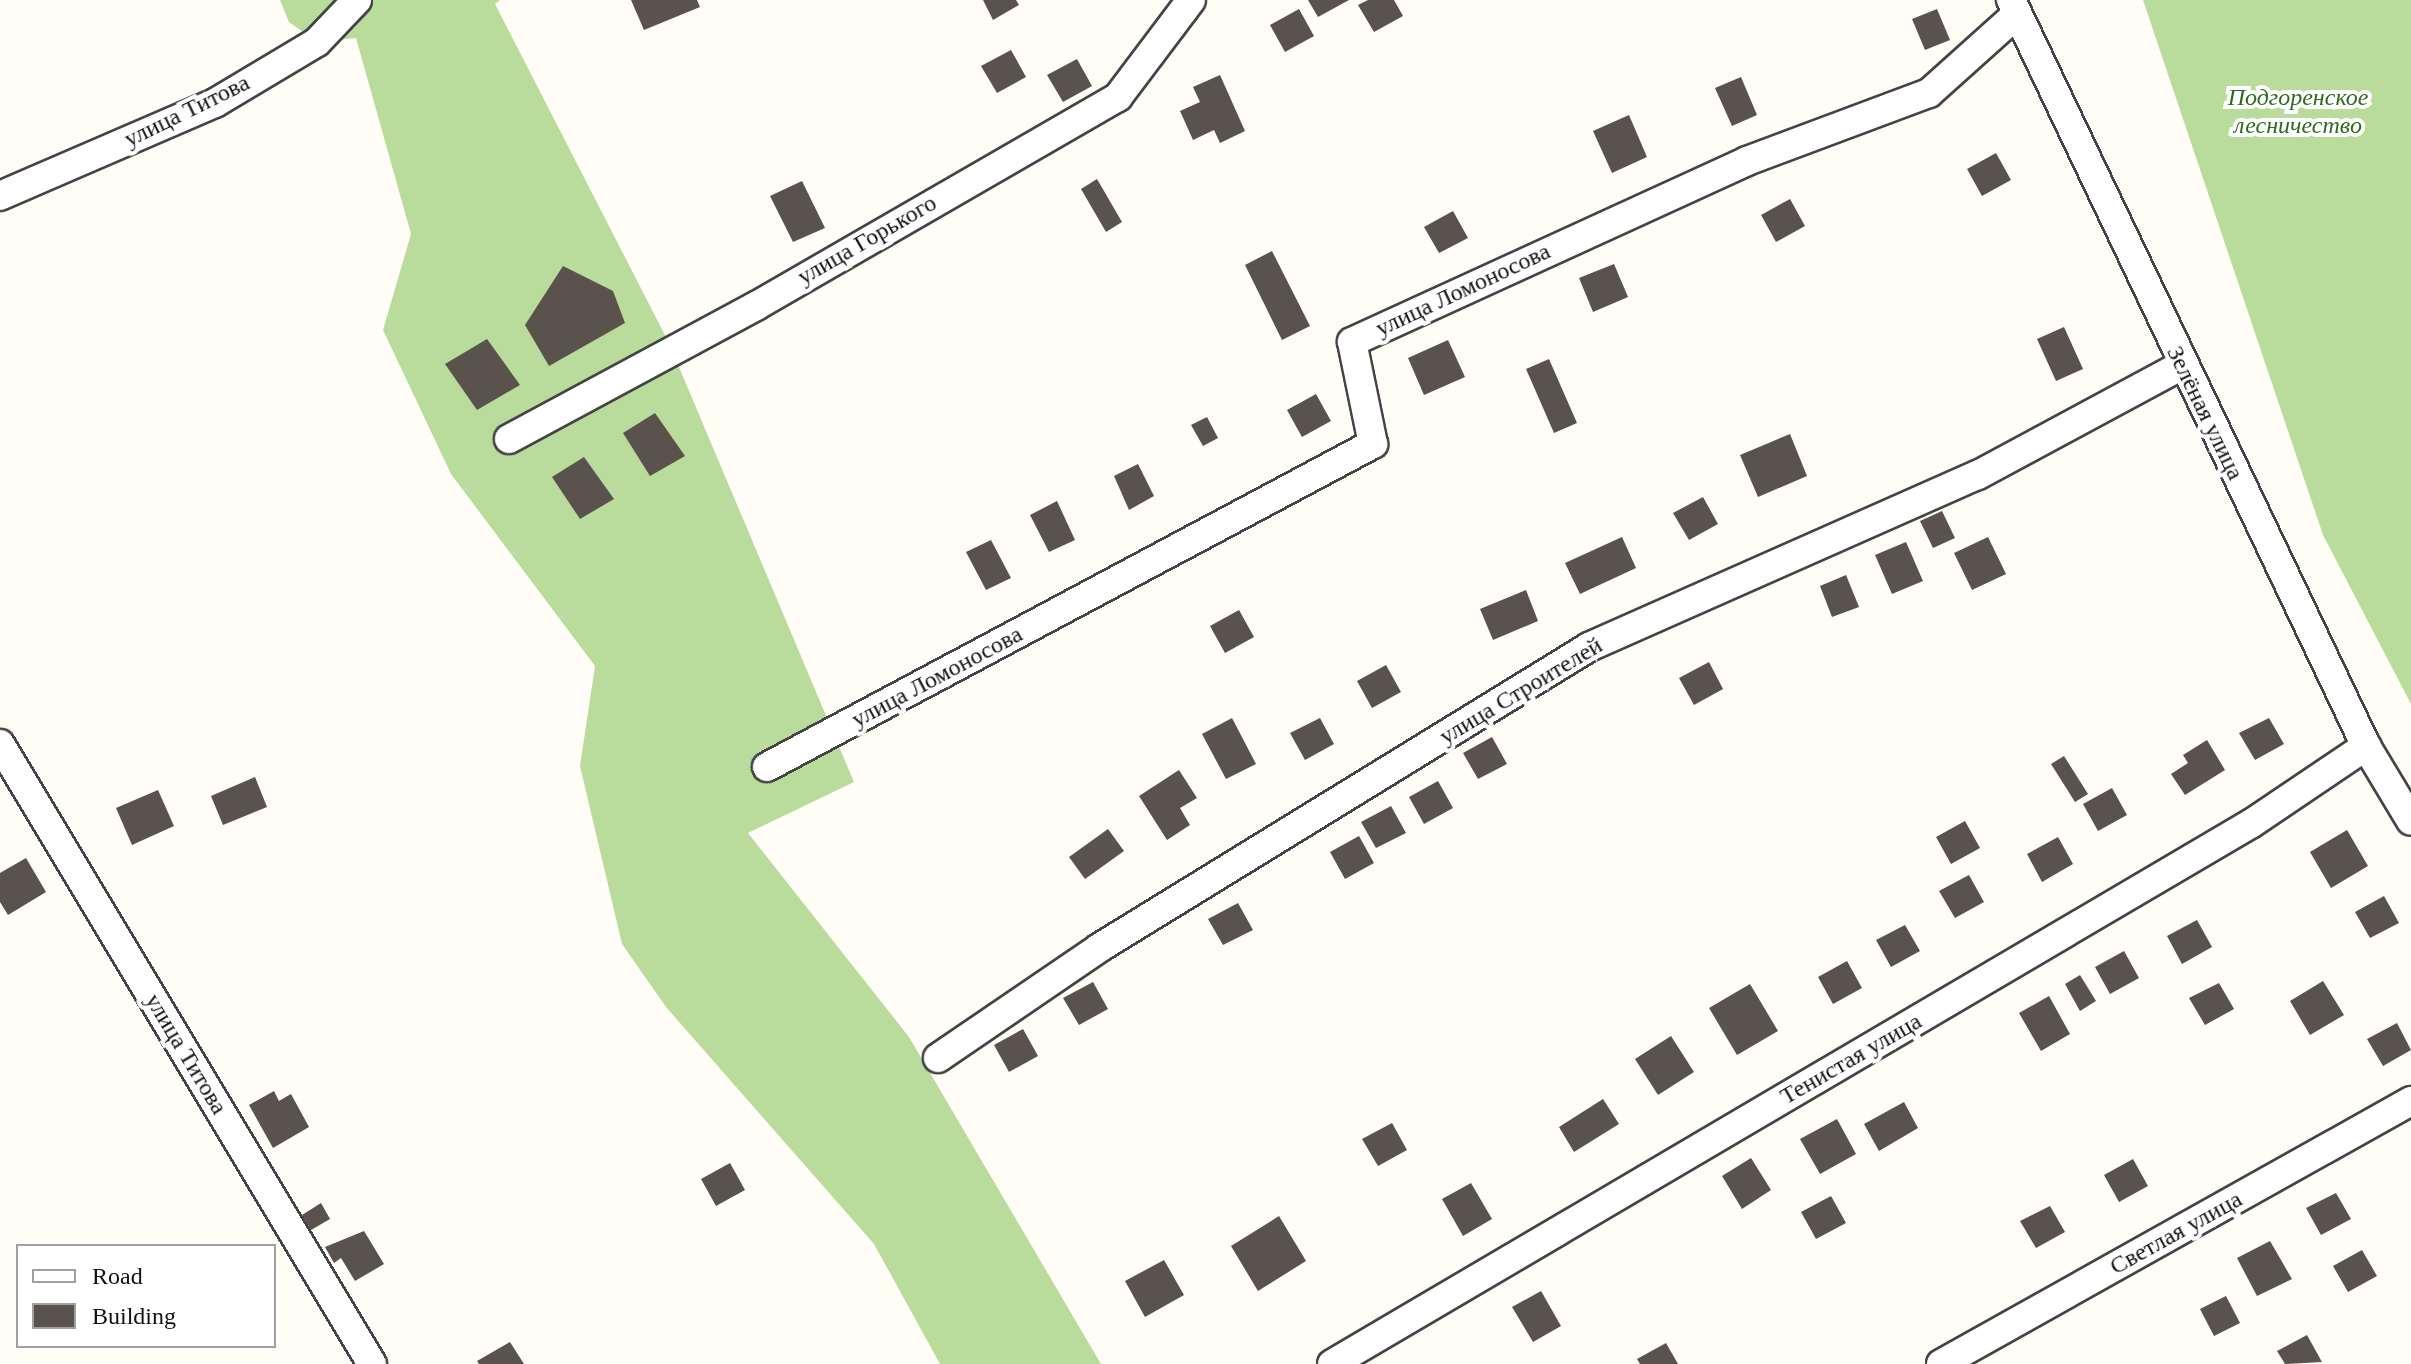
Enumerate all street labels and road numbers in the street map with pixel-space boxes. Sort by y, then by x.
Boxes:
street label: улица Титова [120,68,254,154]
street label: улица Горького [792,189,942,291]
street label: улица Ломоносова [1371,237,1555,343]
street label: Зелёная улица [2160,341,2250,485]
street label: улица Ломоносова [847,620,1027,734]
street label: улица Строителей [1434,631,1608,751]
street label: улица Титова [139,988,233,1120]
street label: Тенистая улица [1775,1007,1927,1111]
street label: Светлая улица [2105,1185,2247,1281]

